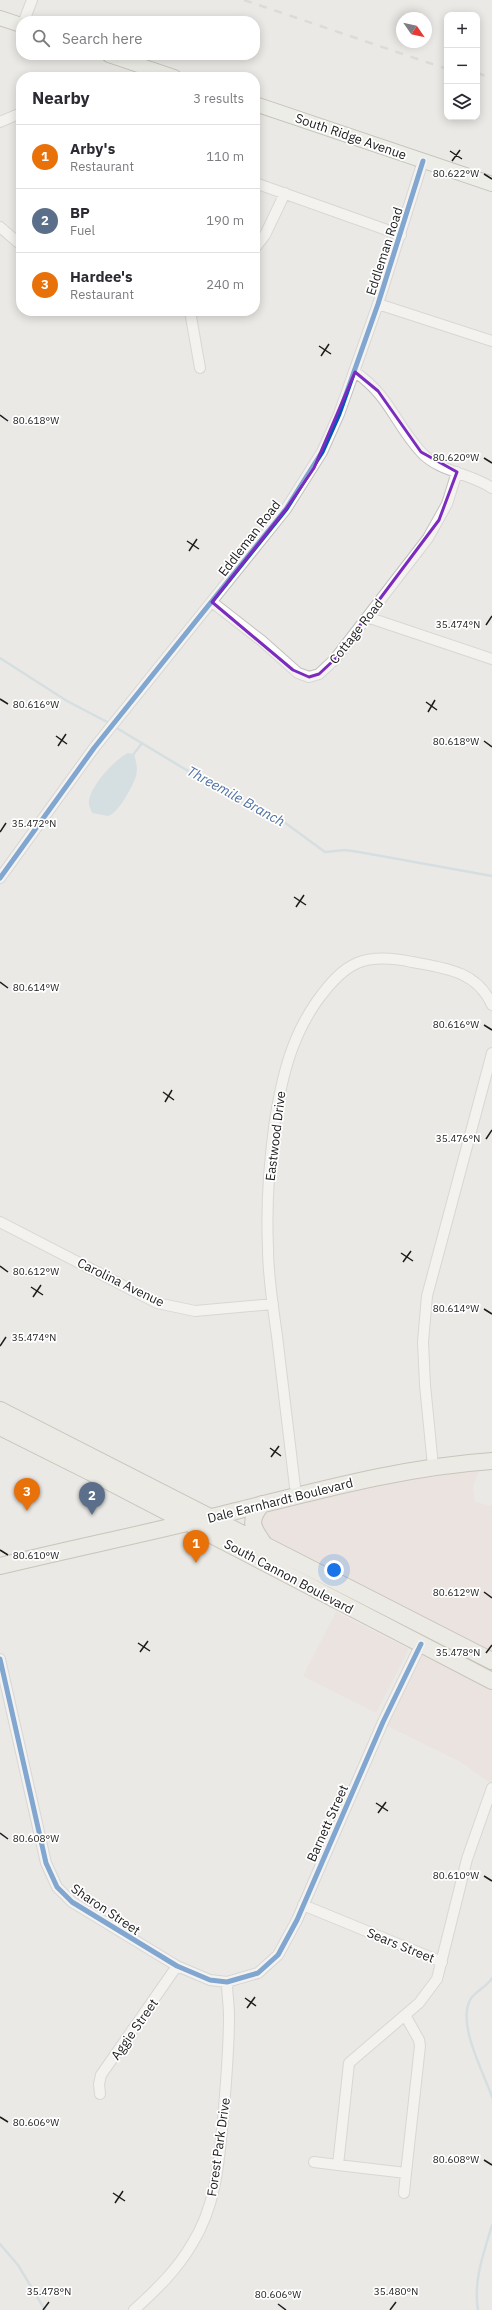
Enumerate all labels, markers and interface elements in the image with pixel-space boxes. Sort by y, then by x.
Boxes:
north arrow [396,12,432,48]
map controls [444,12,480,120]
button: + [444,12,480,48]
search box [16,16,260,60]
icon: search [30,27,52,49]
text: Search here [62,29,142,48]
button: − [444,48,480,84]
button: layers [444,84,480,120]
text: Nearby [32,87,90,109]
text: 3 results [193,90,244,107]
street label: South Ridge Avenue [293,109,409,164]
text: Arby's [70,139,115,158]
text: 1 [41,148,49,165]
text: 110 m [206,148,244,165]
text: Restaurant [70,158,134,175]
text: 80.622°W [433,167,479,180]
text: BP [70,203,90,222]
street label: Eddleman Road [362,205,407,297]
text: 2 [41,212,49,229]
text: 190 m [206,212,244,229]
text: Fuel [70,222,95,239]
text: Hardee's [70,267,133,286]
text: 3 [41,276,49,293]
text: 240 m [206,276,244,293]
text: Restaurant [70,286,134,303]
text: 80.618°W [13,414,59,427]
text: 80.620°W [433,451,479,464]
street label: Eddleman Road [214,497,284,580]
street label: Cottage Road [326,595,387,667]
text: 35.474°N [436,618,480,631]
text: 80.616°W [13,698,59,711]
text: 80.618°W [433,735,479,748]
water label: Threemile Branch [184,762,288,830]
text: 35.472°N [12,817,56,830]
text: 80.614°W [13,981,59,994]
text: 80.616°W [433,1018,479,1031]
street label: Eastwood Drive [262,1090,289,1182]
text: 35.476°N [436,1132,480,1145]
street label: Carolina Avenue [75,1254,167,1311]
text: 80.612°W [13,1265,59,1278]
text: 80.614°W [433,1302,479,1315]
text: 35.474°N [12,1331,56,1344]
street label: Dale Earnhardt Boulevard [206,1474,355,1527]
pin: 3 [14,1478,40,1511]
pin: 2 [79,1482,105,1515]
pin: 1 [183,1530,209,1563]
street label: South Cannon Boulevard [221,1535,356,1618]
text: 80.610°W [13,1549,59,1562]
your location [324,1560,344,1580]
text: 80.612°W [433,1586,479,1599]
text: 35.478°N [436,1646,480,1659]
street label: Barnett Street [303,1782,352,1864]
text: 80.608°W [13,1832,59,1845]
text: 80.610°W [433,1869,479,1882]
street label: Sharon Street [68,1880,144,1939]
street label: Sears Street [364,1924,437,1967]
street label: Aggie Street [107,1995,162,2063]
street label: Forest Park Drive [203,2097,234,2198]
text: 80.606°W [13,2116,59,2129]
text: 80.608°W [433,2153,479,2166]
text: 35.478°N [27,2285,71,2298]
text: 35.480°N [374,2285,418,2298]
text: 80.606°W [255,2288,301,2301]

